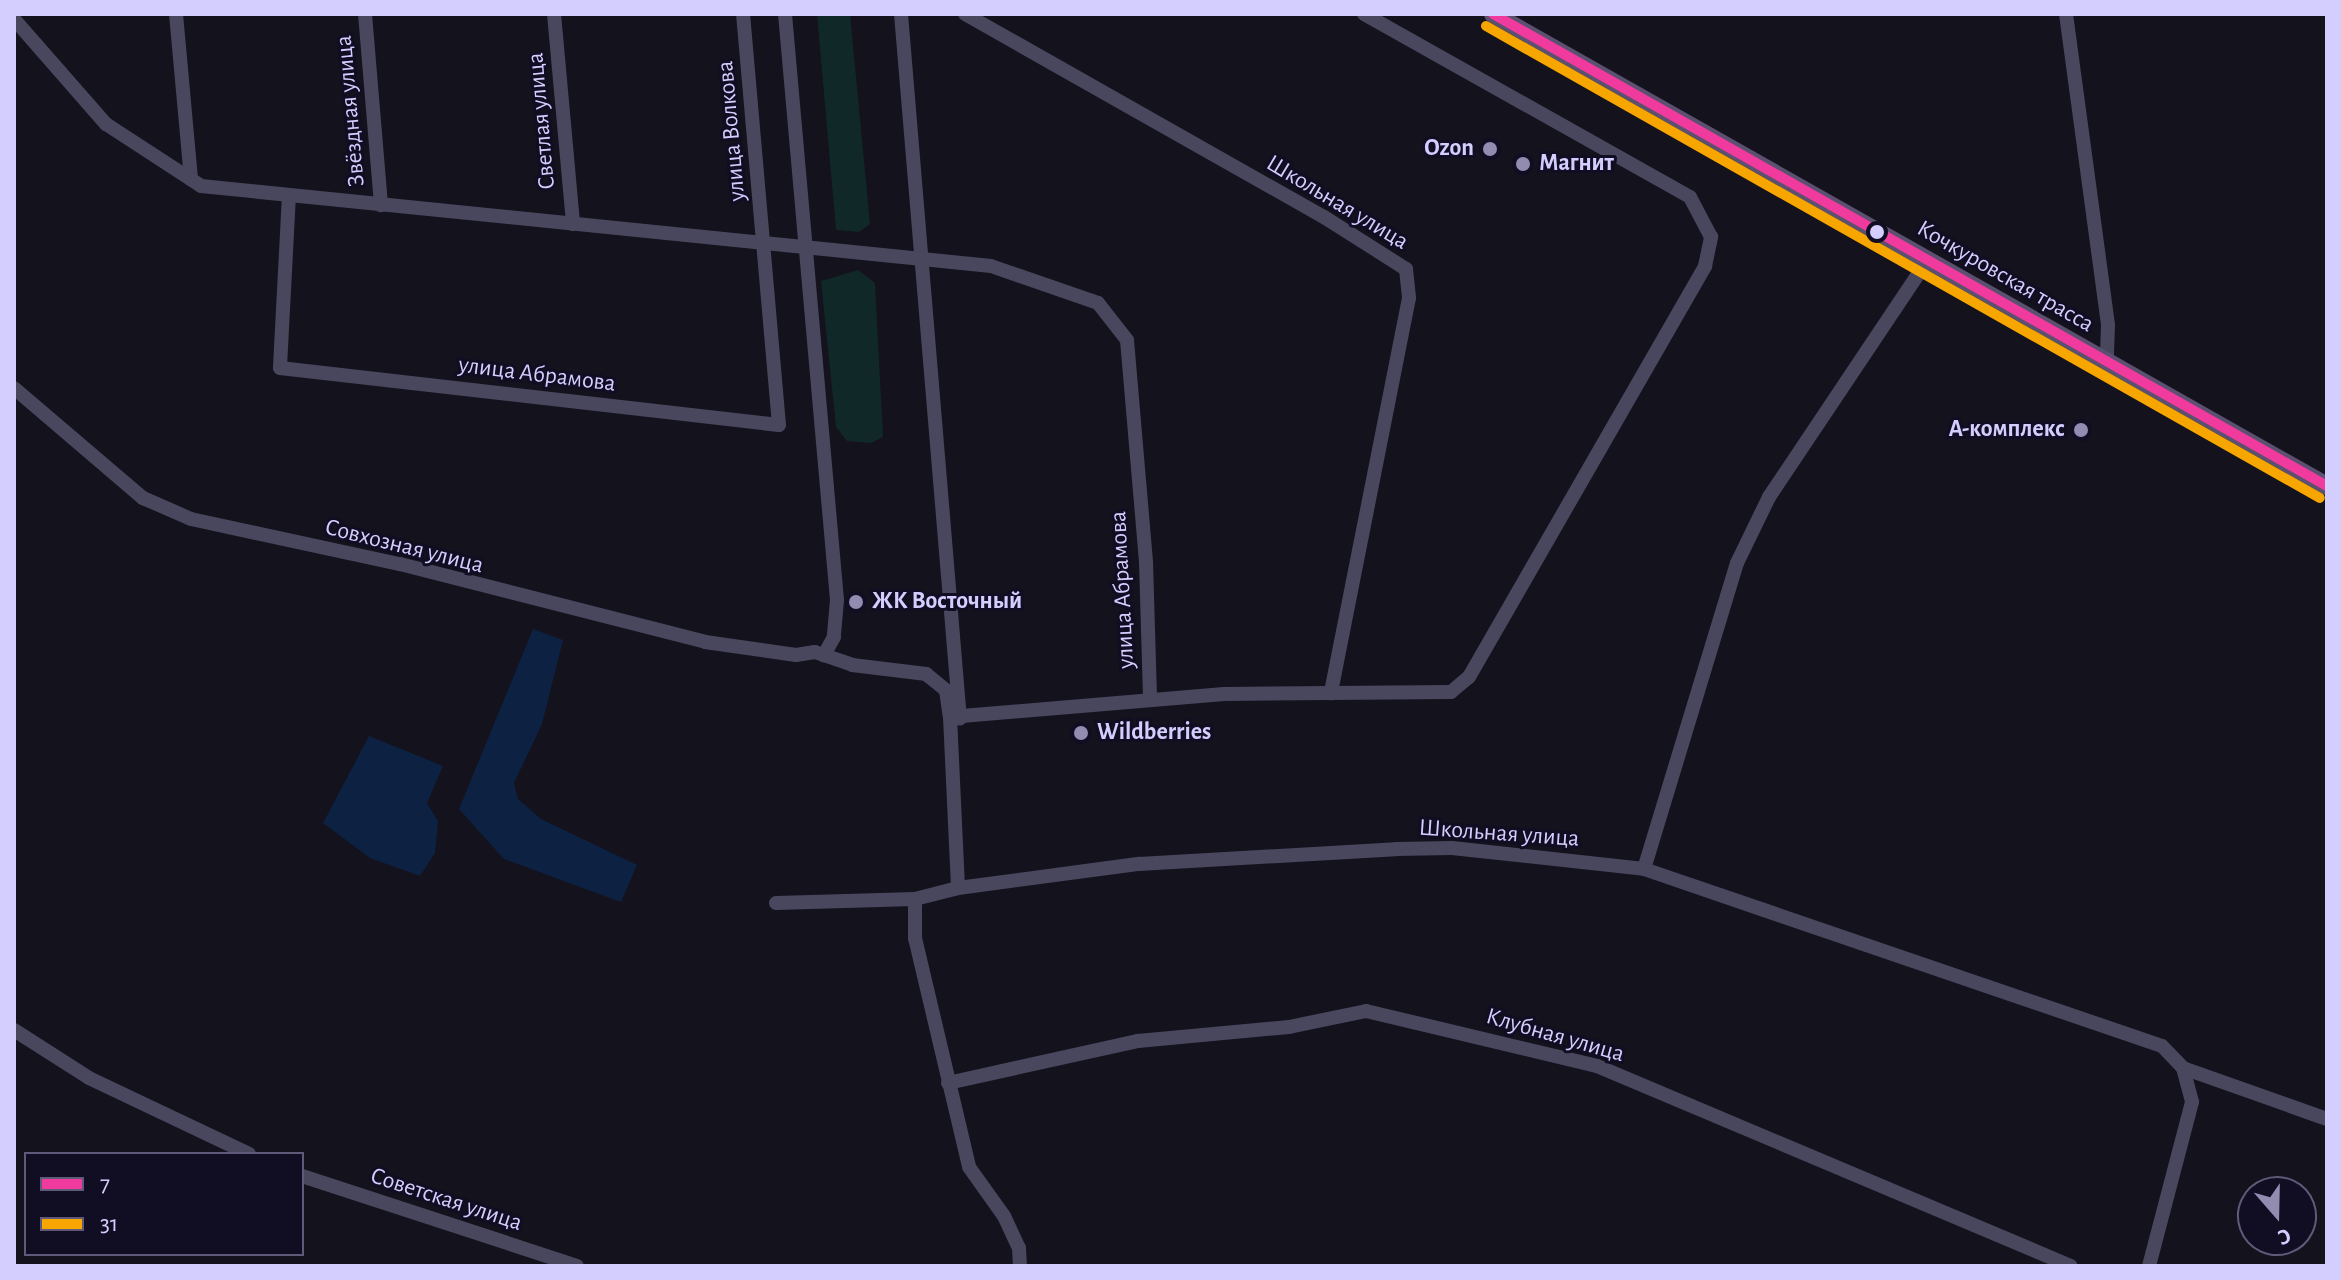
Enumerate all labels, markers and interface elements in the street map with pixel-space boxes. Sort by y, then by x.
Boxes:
street label: Звёздная улица [330,34,372,188]
street label: Светлая улица [522,51,562,191]
street label: улица Волкова [712,60,752,202]
place label: Ozon [1424,135,1474,163]
marker: Ozon [1481,140,1499,158]
street label: Школьная улица [1261,149,1413,257]
place label: Магнит [1539,150,1614,178]
marker: Магнит [1514,155,1532,173]
street label: Кочкуровская трасса [1911,215,2099,339]
unlabelled marker [1869,224,1885,240]
street label: улица Абрамова [457,351,617,399]
place label: А-комплекс [1949,416,2065,444]
marker: А-комплекс [2072,421,2090,439]
street label: улица Абрамова [1104,510,1142,670]
street label: Совхозная улица [322,513,486,581]
place label: ЖК Восточный [872,588,1022,616]
marker: ЖК Восточный [847,593,865,611]
place label: Wildberries [1097,719,1211,747]
marker: Wildberries [1072,724,1090,742]
street label: Школьная улица [1418,814,1580,854]
street label: Клубная улица [1483,1003,1627,1069]
legend [24,1152,304,1256]
street label: Советская улица [366,1162,526,1238]
text: 7 [100,1172,110,1196]
north arrow [2237,1176,2317,1256]
text: 31 [100,1212,118,1236]
text: С [2275,1224,2294,1249]

